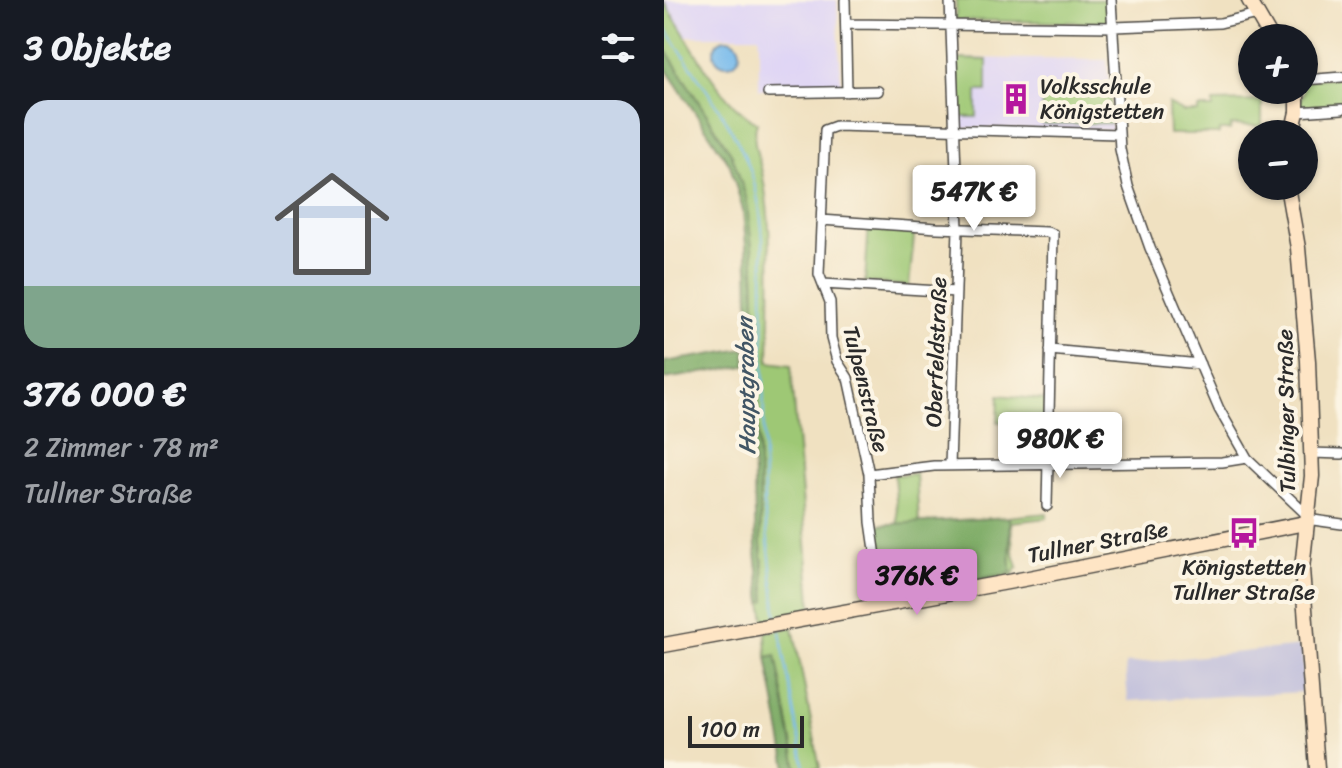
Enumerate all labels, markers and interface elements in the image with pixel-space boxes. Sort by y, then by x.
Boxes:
text: 3 Objekte [24,18,171,78]
map controls [1238,24,1318,200]
button: + [1238,24,1318,104]
icon: filters [596,26,640,70]
place label: Volksschule Königstetten [1040,67,1164,131]
building icon: Volksschule Königstetten [999,82,1033,116]
button: − [1238,120,1318,200]
icon: home [260,152,404,296]
pin: 547K € [909,165,1039,233]
text: 547K € [931,168,1017,214]
street label: Oberfeldstraße [914,276,958,428]
water label: Hauptgraben [724,314,768,455]
street label: Tulpenstraße [831,321,901,457]
street label: Tulbinger Straße [1265,329,1307,493]
text: 376 000 € [24,364,186,424]
pin: 980K € [995,412,1125,480]
text: 980K € [1016,415,1104,461]
text: 2 Zimmer · 78 m² [24,424,219,470]
text: Tullner Straße [24,470,192,516]
street label: Tullner Straße [1024,509,1172,575]
bus stop icon: Königstetten Tullner Straße [1227,516,1261,550]
place label: Königstetten Tullner Straße [1173,548,1315,612]
pin: 376K € [852,549,982,617]
text: 376K € [875,552,959,598]
text: 100 m [700,710,760,749]
scale bar [688,712,804,748]

